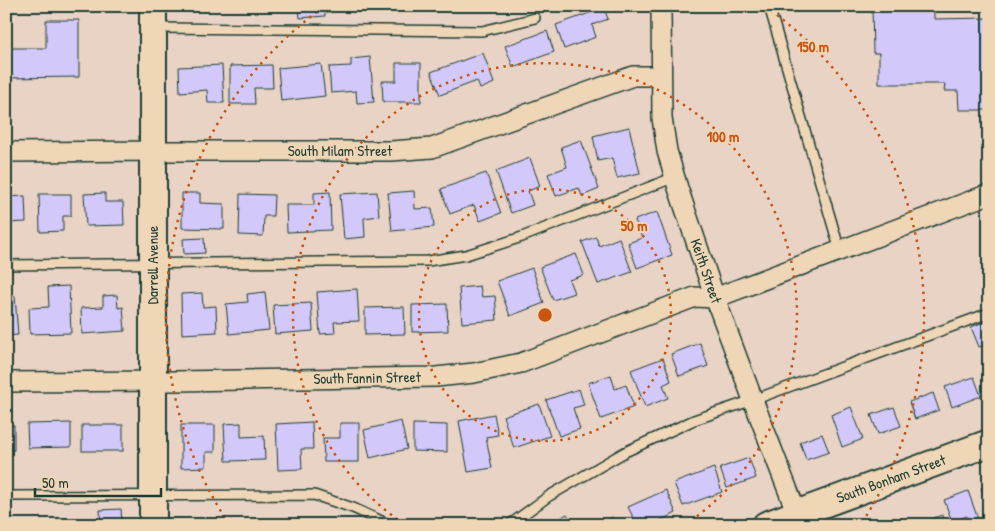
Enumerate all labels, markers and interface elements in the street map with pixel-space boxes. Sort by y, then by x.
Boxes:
text: 150 m [797,36,829,57]
text: 100 m [707,126,739,147]
street label: South Milam Street [288,140,393,161]
text: 50 m [621,215,647,236]
street label: Darrell Avenue [142,226,163,304]
street label: Keith Street [686,236,728,307]
centre of rings [536,306,554,324]
street label: South Fannin Street [313,366,422,389]
street label: South Bonham Street [833,449,949,508]
scale bar [35,466,161,498]
text: 50 m [42,472,69,493]

